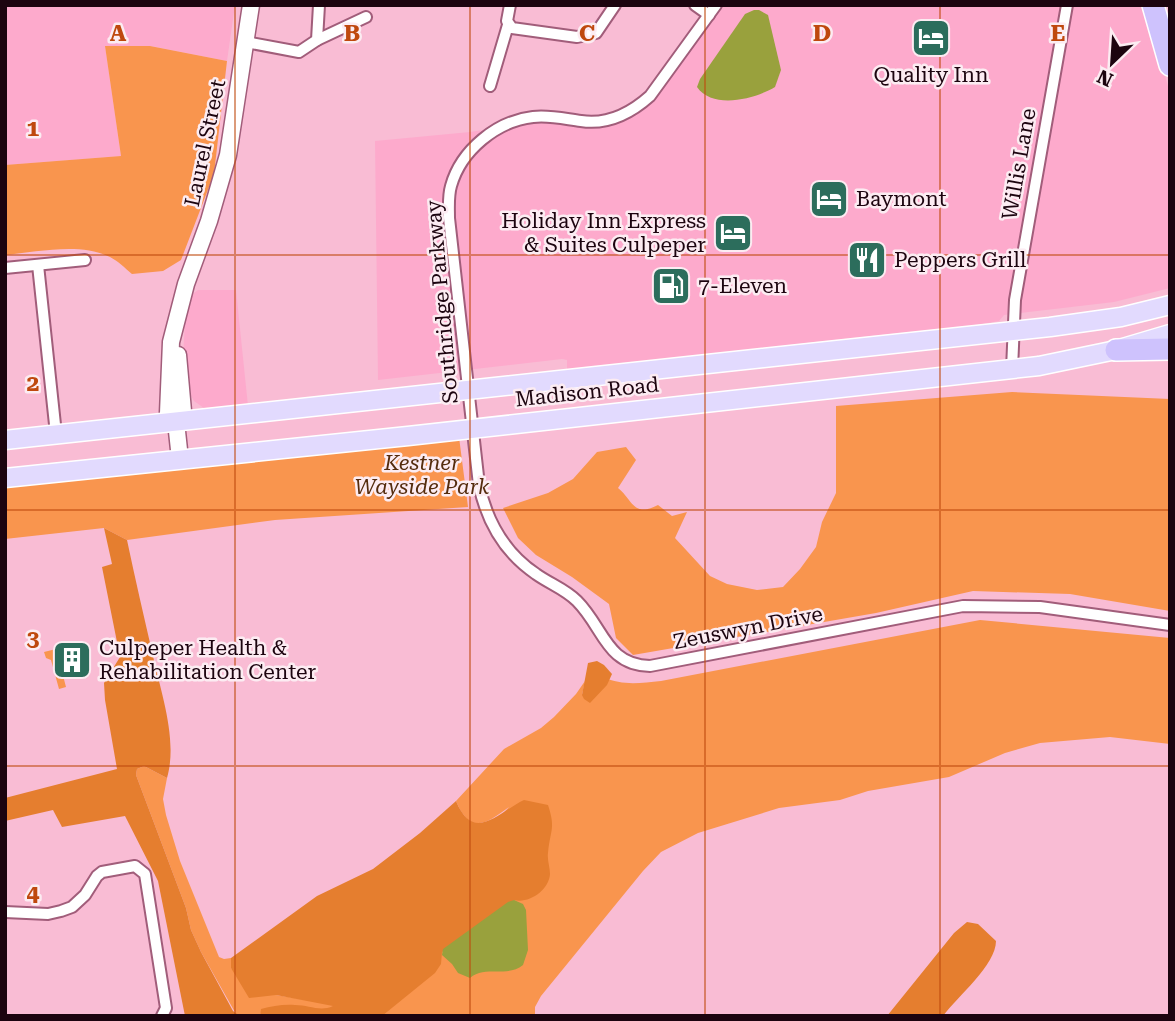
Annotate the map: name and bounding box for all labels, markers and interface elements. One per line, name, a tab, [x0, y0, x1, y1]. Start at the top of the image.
hotel icon: Quality Inn	[910, 17, 952, 59]
text: A	[110, 20, 127, 47]
text: B	[344, 20, 360, 47]
text: C	[579, 20, 595, 47]
text: D	[813, 20, 831, 47]
text: E	[1051, 20, 1065, 47]
north arrow	[1077, 28, 1147, 98]
place label: Quality Inn	[873, 63, 989, 87]
text: N	[1093, 64, 1117, 91]
street label: Laurel Street	[180, 77, 230, 209]
street label: Willis Lane	[997, 106, 1041, 222]
text: 1	[27, 115, 40, 142]
hotel icon: Baymont	[808, 178, 850, 220]
place label: Baymont	[856, 187, 947, 211]
street label: Southridge Parkway	[421, 199, 463, 405]
place label: Holiday Inn Express & Suites Culpeper	[501, 209, 706, 257]
hotel icon: Holiday Inn Express & Suites Culpeper	[712, 212, 754, 254]
restaurant icon: Peppers Grill	[846, 239, 888, 281]
place label: Peppers Grill	[894, 248, 1027, 272]
fuel station icon: 7-Eleven	[650, 265, 692, 307]
place label: 7-Eleven	[698, 274, 788, 298]
text: 2	[27, 370, 39, 397]
street label: Madison Road	[514, 372, 661, 411]
park label: Kestner Wayside Park	[355, 451, 490, 499]
street label: Zeuswyn Drive	[671, 602, 825, 654]
text: 3	[27, 625, 40, 652]
place label: Culpeper Health & Rehabilitation Center	[99, 636, 317, 684]
building icon: Culpeper Health & Rehabilitation Center	[51, 639, 93, 681]
text: 4	[27, 880, 40, 907]

